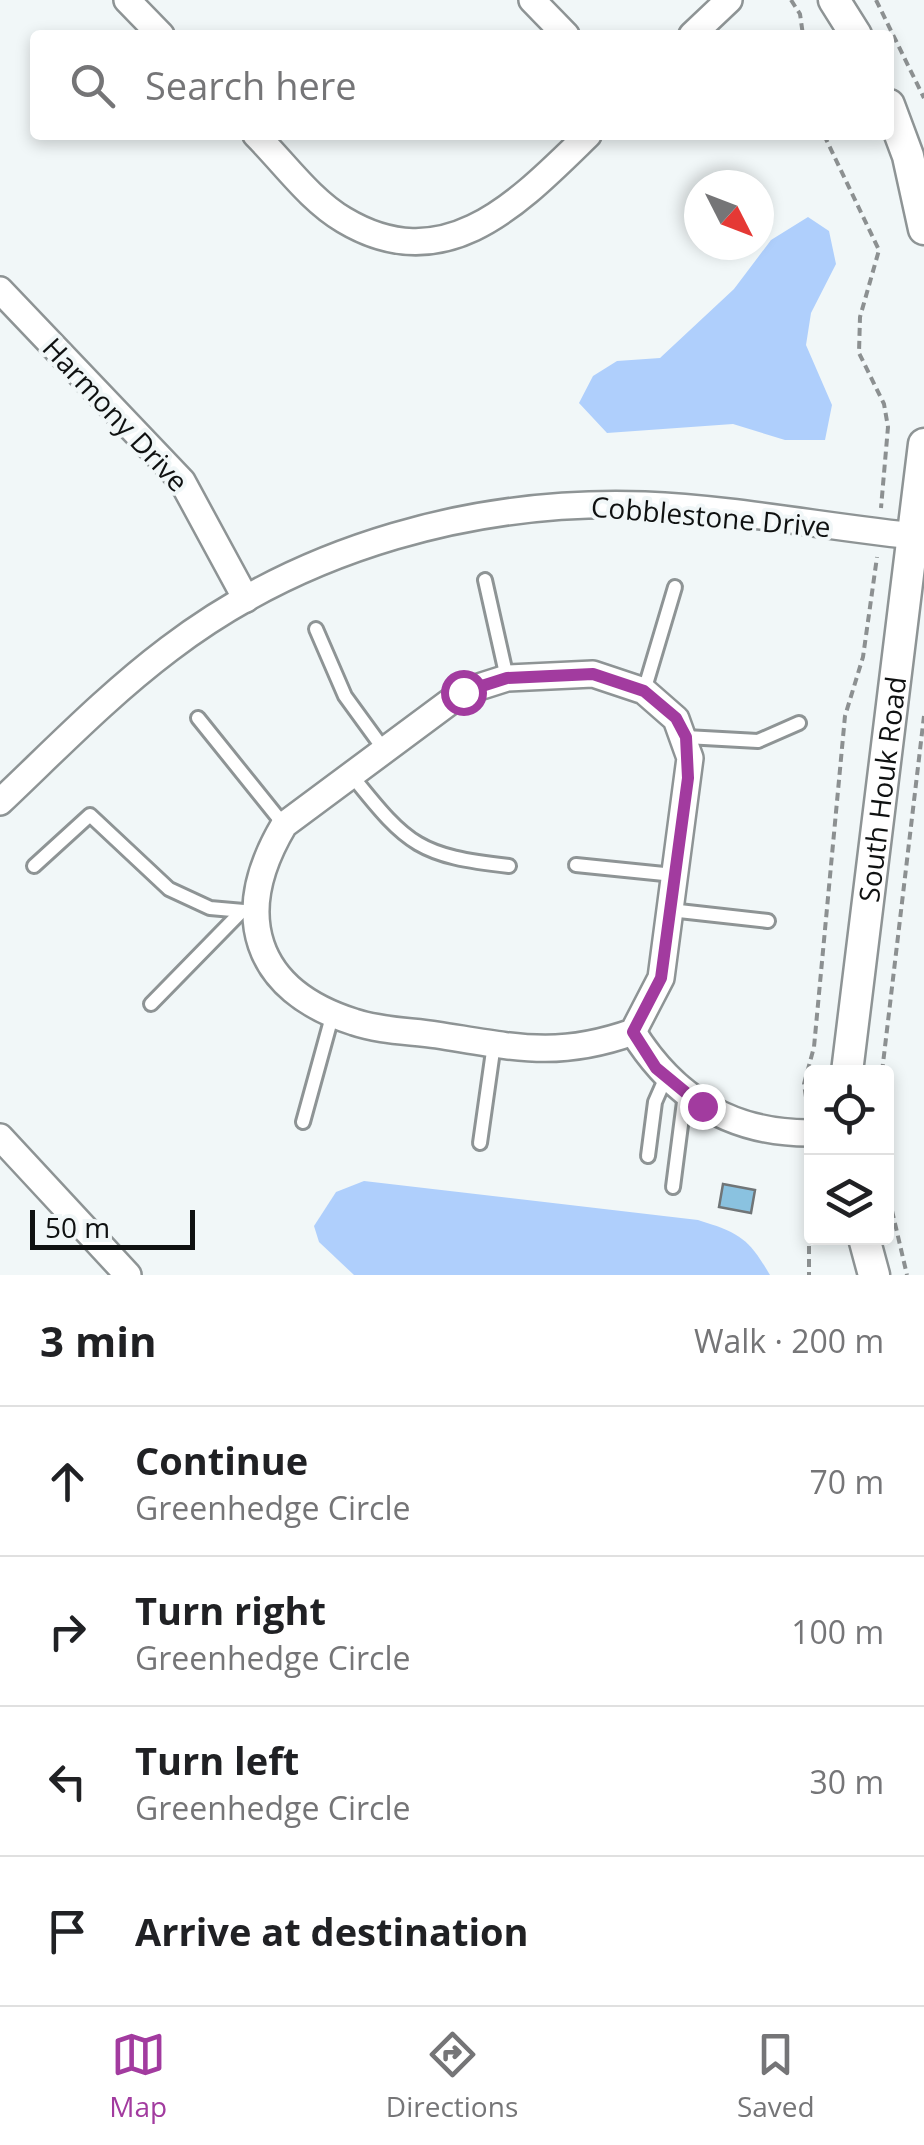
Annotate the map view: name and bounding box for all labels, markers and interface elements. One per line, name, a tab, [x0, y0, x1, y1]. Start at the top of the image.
search box	[30, 30, 894, 140]
icon: search	[65, 58, 120, 113]
text: Search here	[145, 59, 357, 111]
north arrow	[684, 170, 774, 260]
street label: Harmony Drive	[35, 329, 197, 499]
street label: Cobblestone Drive	[590, 487, 832, 545]
route start	[441, 670, 487, 716]
street label: South Houk Road	[849, 674, 914, 904]
map controls	[804, 1065, 894, 1245]
button: locate	[804, 1065, 894, 1155]
route end	[680, 1084, 726, 1130]
button: layers	[804, 1155, 894, 1245]
scale bar	[30, 1205, 195, 1250]
text: 50 m	[45, 1208, 110, 1246]
text: 3 min	[40, 1312, 157, 1369]
text: Walk · 200 m	[694, 1319, 884, 1362]
text: Continue	[135, 1434, 308, 1486]
icon: ahead	[40, 1454, 95, 1509]
text: 70 m	[809, 1460, 884, 1503]
text: Greenhedge Circle	[135, 1486, 410, 1529]
text: Turn right	[135, 1584, 326, 1636]
icon: right	[40, 1604, 95, 1659]
text: 100 m	[791, 1610, 884, 1653]
text: Greenhedge Circle	[135, 1636, 410, 1679]
text: Turn left	[135, 1734, 299, 1786]
icon: left	[40, 1754, 95, 1809]
text: 30 m	[809, 1760, 884, 1803]
text: Greenhedge Circle	[135, 1786, 410, 1829]
icon: arrive	[40, 1904, 95, 1959]
text: Arrive at destination	[135, 1905, 529, 1957]
tab: Map	[109, 2027, 167, 2125]
tab: Directions	[386, 2027, 518, 2125]
tab: Saved	[737, 2027, 815, 2125]

